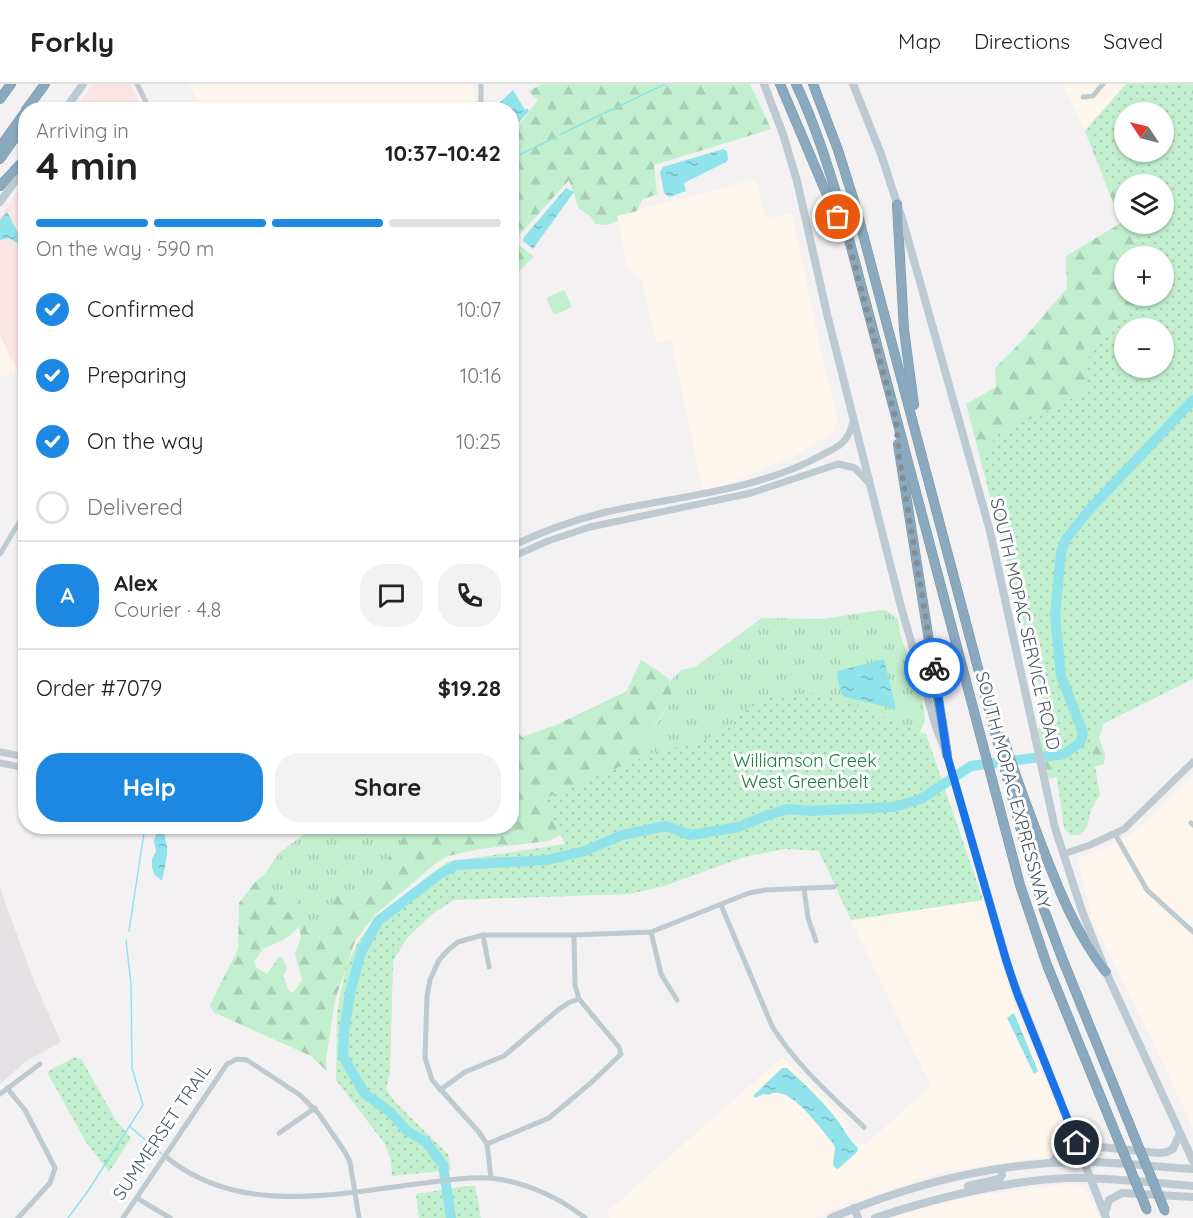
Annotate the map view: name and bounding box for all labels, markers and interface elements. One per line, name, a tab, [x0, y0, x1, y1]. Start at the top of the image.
text: Forkly	[30, 24, 114, 59]
text: Map	[898, 28, 941, 54]
text: Directions	[974, 28, 1070, 54]
text: Saved	[1103, 28, 1163, 54]
north arrow	[1114, 102, 1174, 162]
map controls	[1114, 102, 1174, 378]
text: Arriving in	[36, 118, 129, 143]
text: 10:37–10:42	[385, 139, 501, 167]
text: 4 min	[36, 141, 138, 190]
button: layers	[1114, 174, 1174, 234]
pin	[812, 191, 863, 242]
icon: bag	[821, 200, 854, 233]
text: On the way · 590 m	[36, 236, 214, 261]
button: +	[1114, 246, 1174, 306]
icon: check	[36, 293, 69, 326]
text: Confirmed	[87, 295, 194, 323]
text: 10:07	[457, 297, 501, 322]
button: −	[1114, 318, 1174, 378]
icon: check	[36, 359, 69, 392]
text: Preparing	[87, 361, 187, 389]
text: 10:16	[460, 363, 501, 388]
icon: check	[36, 425, 69, 458]
text: On the way	[87, 427, 203, 455]
text: 10:25	[456, 429, 501, 454]
text: Delivered	[87, 493, 183, 521]
street label: SOUTH MOPAC SERVICE ROAD	[985, 496, 1066, 752]
button: chat	[360, 564, 423, 627]
button: phone	[438, 564, 501, 627]
text: Alex	[114, 569, 157, 597]
text: A	[60, 581, 75, 609]
text: Courier · 4.8	[114, 597, 221, 622]
courier	[904, 638, 964, 698]
icon: bike	[918, 652, 951, 685]
street label: SOUTH MOPAC EXPRESSWAY	[971, 669, 1056, 911]
text: Order #7079	[36, 674, 162, 702]
text: $19.28	[438, 674, 501, 702]
park label: Williamson Creek West Greenbelt	[733, 749, 877, 793]
button: Help	[36, 753, 263, 822]
button: Share	[275, 753, 501, 822]
street label: SUMMERSET TRAIL	[107, 1059, 216, 1204]
pin	[1051, 1117, 1102, 1168]
icon: home	[1060, 1126, 1093, 1159]

